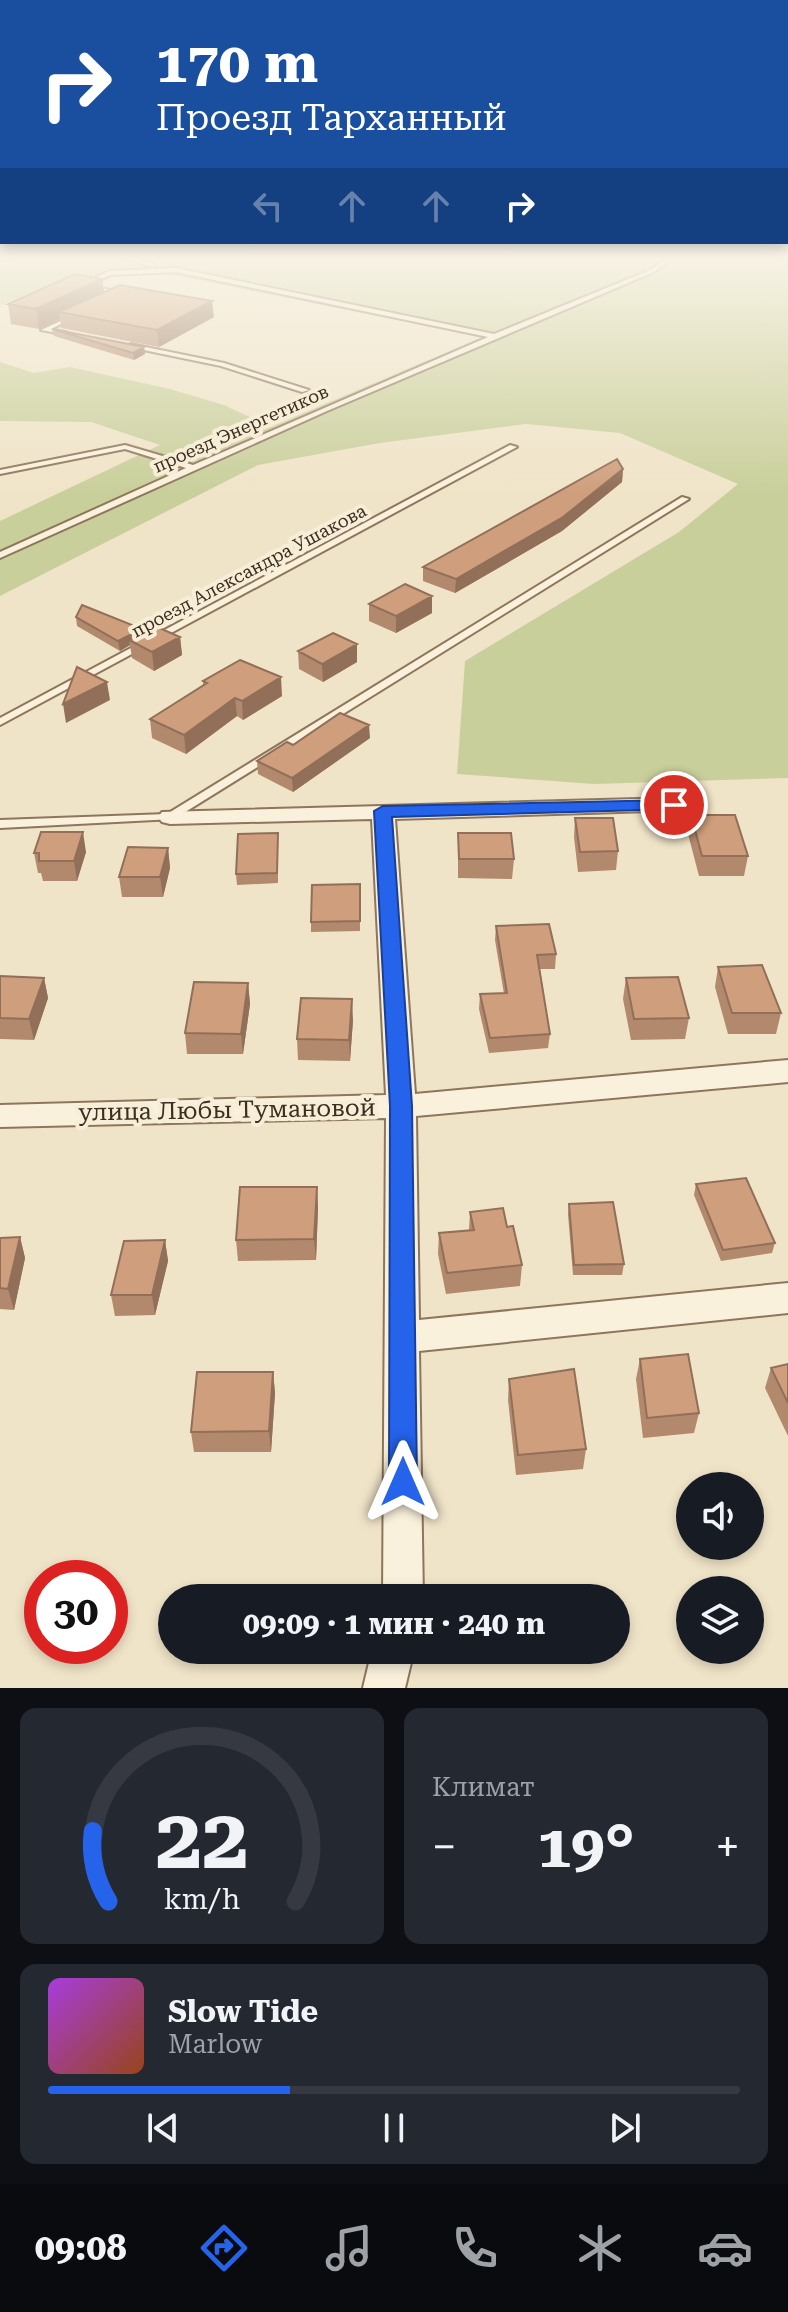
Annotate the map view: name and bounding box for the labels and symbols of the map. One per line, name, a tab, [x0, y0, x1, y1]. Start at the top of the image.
street label: проезд Энергетиков	[150, 380, 332, 477]
street label: проезд Александра Ушакова	[128, 499, 370, 642]
pin	[640, 771, 708, 839]
street label: улица Любы Тумановой	[78, 1093, 376, 1127]
position arrow	[361, 1440, 445, 1524]
speed limit sign: 30	[24, 1560, 128, 1664]

